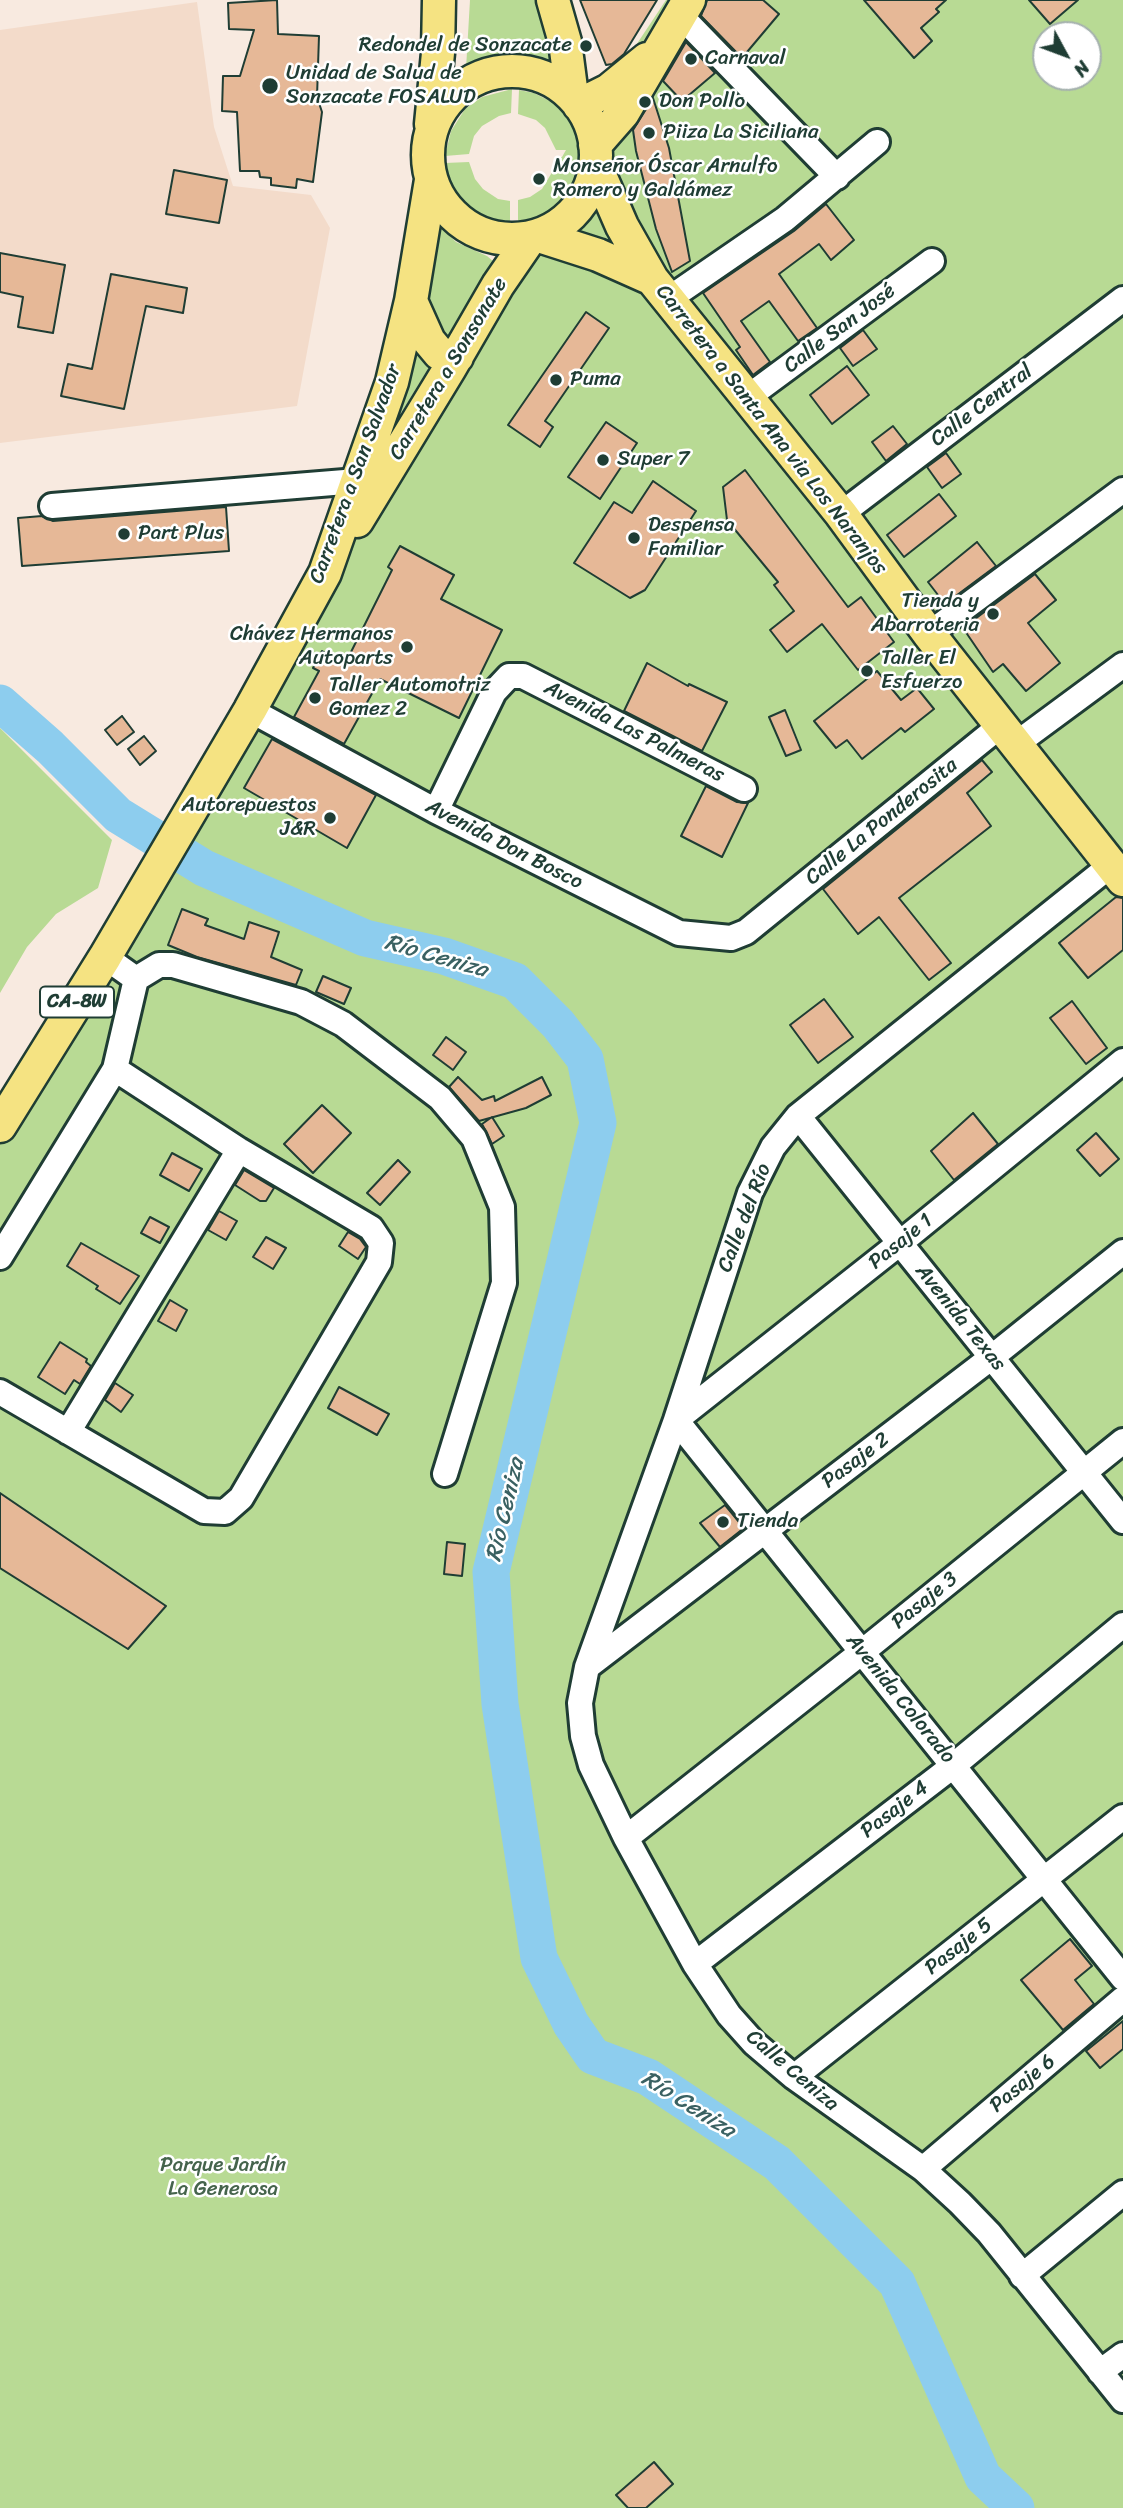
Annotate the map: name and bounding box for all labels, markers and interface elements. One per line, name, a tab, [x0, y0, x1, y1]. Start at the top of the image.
north arrow	[1032, 21, 1102, 91]
place label: Redondel de Sonzacate	[359, 33, 572, 59]
marker: Redondel de Sonzacate	[578, 38, 594, 54]
place label: Carnaval	[705, 46, 785, 72]
marker: Carnaval	[683, 51, 699, 67]
text: N	[1065, 53, 1098, 85]
place label: Unidad de Salud de Sonzacate FOSALUD	[286, 61, 476, 111]
marker: Unidad de Salud de Sonzacate FOSALUD	[260, 76, 280, 96]
place label: Don Pollo	[659, 89, 745, 115]
marker: Don Pollo	[637, 94, 653, 110]
place label: Piiza La Siciliana	[663, 120, 819, 146]
marker: Piiza La Siciliana	[641, 125, 657, 141]
place label: Monseñor Óscar Arnulfo Romero y Galdámez	[553, 154, 778, 204]
marker: Monseñor Óscar Arnulfo Romero y Galdámez	[531, 171, 547, 187]
street label: Carretera a Sonsonate	[385, 273, 513, 465]
street label: Calle San José	[779, 279, 901, 379]
street label: Carretera a Santa Ana via Los Naranjos	[650, 280, 892, 580]
street label: Calle Central	[926, 359, 1038, 453]
street label: Carretera a San Salvador	[305, 361, 407, 587]
place label: Puma	[570, 367, 621, 393]
marker: Puma	[548, 372, 564, 388]
place label: Super 7	[617, 447, 689, 473]
marker: Super 7	[595, 452, 611, 468]
place label: Despensa Familiar	[648, 513, 734, 563]
place label: Part Plus	[138, 521, 224, 547]
marker: Part Plus	[116, 526, 132, 542]
marker: Despensa Familiar	[626, 530, 642, 546]
place label: Tienda y Abarroteria	[871, 589, 979, 639]
marker: Tienda y Abarroteria	[985, 606, 1001, 622]
place label: Chávez Hermanos Autoparts	[230, 622, 393, 672]
marker: Chávez Hermanos Autoparts	[399, 639, 415, 655]
place label: Taller El Esfuerzo	[881, 646, 962, 696]
marker: Taller El Esfuerzo	[859, 663, 875, 679]
place label: Taller Automotriz Gomez 2	[329, 673, 490, 723]
street label: Avenida Las Palmeras	[540, 676, 728, 788]
marker: Taller Automotriz Gomez 2	[307, 690, 323, 706]
street label: Calle La Ponderosita	[801, 753, 963, 891]
place label: Autorepuestos J&R	[181, 793, 316, 843]
street label: Avenida Don Bosco	[421, 794, 587, 896]
marker: Autorepuestos J&R	[322, 810, 338, 826]
water label: Río Ceniza	[382, 929, 490, 985]
road number: CA-8W	[40, 986, 114, 1018]
street label: Calle del Río	[713, 1160, 777, 1276]
street label: Pasaje 1	[864, 1209, 938, 1275]
street label: Avenida Texas	[909, 1260, 1011, 1376]
street label: Pasaje 2	[817, 1427, 895, 1495]
water label: Río Ceniza	[481, 1456, 531, 1564]
place label: Tienda	[737, 1509, 798, 1535]
marker: Tienda	[715, 1514, 731, 1530]
street label: Pasaje 3	[887, 1567, 963, 1635]
street label: Avenida Colorado	[840, 1629, 960, 1769]
street label: Pasaje 4	[856, 1776, 934, 1844]
street label: Pasaje 5	[920, 1913, 998, 1981]
street label: Calle Ceniza	[740, 2025, 844, 2117]
street label: Pasaje 6	[985, 2049, 1061, 2119]
water label: Río Ceniza	[636, 2065, 740, 2145]
park label: Parque Jardín La Generosa	[160, 2153, 286, 2203]

